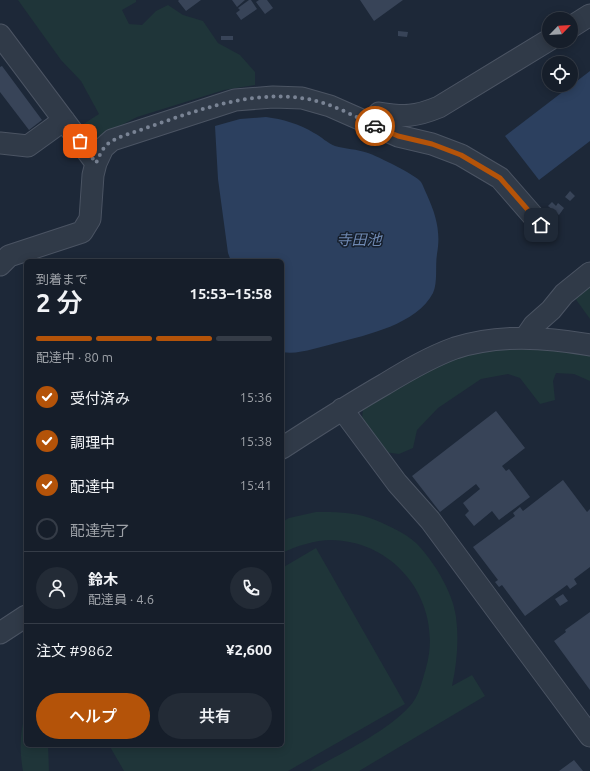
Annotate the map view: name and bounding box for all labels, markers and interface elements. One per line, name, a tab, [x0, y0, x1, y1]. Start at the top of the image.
north arrow	[542, 12, 578, 48]
map controls	[542, 12, 578, 92]
button: locate	[542, 56, 578, 92]
courier	[355, 106, 395, 146]
icon: car	[364, 115, 386, 137]
pin	[63, 124, 97, 158]
icon: bag	[69, 130, 91, 152]
pin	[524, 208, 558, 242]
icon: home	[530, 214, 552, 236]
water label: 寺田池	[336, 231, 383, 248]
text: 到着まで	[36, 272, 88, 286]
text: 15:53–15:58	[189, 285, 272, 302]
text: 2 分	[36, 288, 83, 317]
text: 配達中 · 80 m	[36, 350, 113, 364]
icon: check	[36, 386, 58, 408]
text: 受付済み	[70, 390, 130, 407]
text: 15:36	[239, 390, 272, 404]
icon: check	[36, 430, 58, 452]
text: 調理中	[70, 434, 115, 451]
text: 15:38	[239, 434, 272, 448]
icon: check	[36, 474, 58, 496]
text: 配達中	[70, 478, 115, 495]
text: 15:41	[239, 478, 272, 492]
text: 配達完了	[70, 522, 130, 539]
button: person	[36, 567, 78, 609]
button: phone	[230, 567, 272, 609]
text: 鈴木	[88, 571, 118, 588]
text: 配達員 · 4.6	[88, 592, 154, 606]
text: ¥2,600	[226, 641, 272, 658]
text: 注文 #9862	[36, 642, 113, 659]
button: ヘルプ	[36, 693, 150, 739]
button: 共有	[158, 693, 272, 739]

